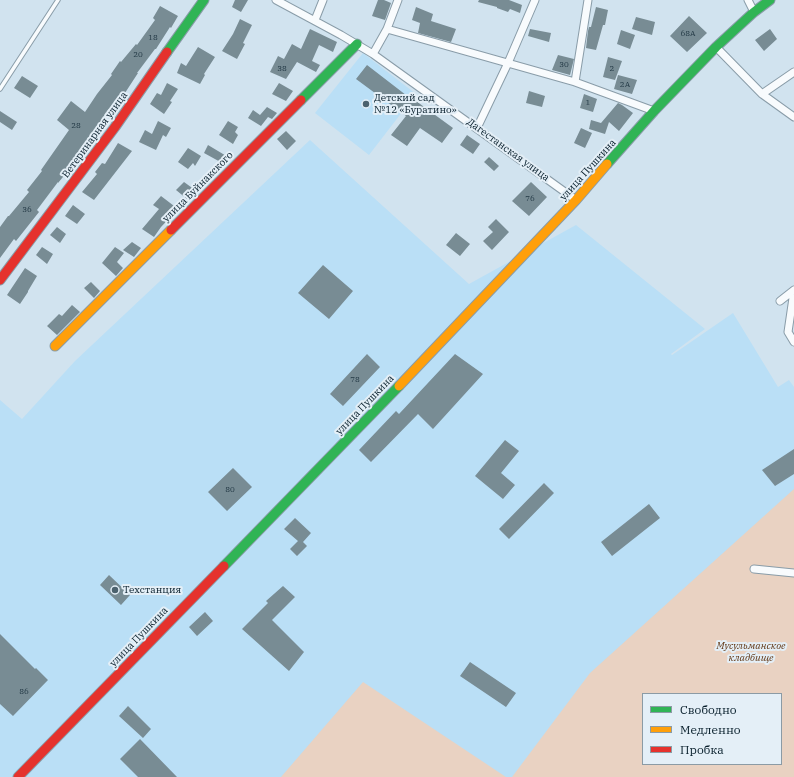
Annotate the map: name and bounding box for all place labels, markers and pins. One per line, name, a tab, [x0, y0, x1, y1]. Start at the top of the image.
place label: Детский сад №12 «Буратино»	[374, 92, 457, 116]
marker: Детский сад №12 «Буратино»	[361, 99, 371, 109]
place label: Техстанция	[123, 584, 181, 596]
marker: Техстанция	[110, 585, 120, 595]

